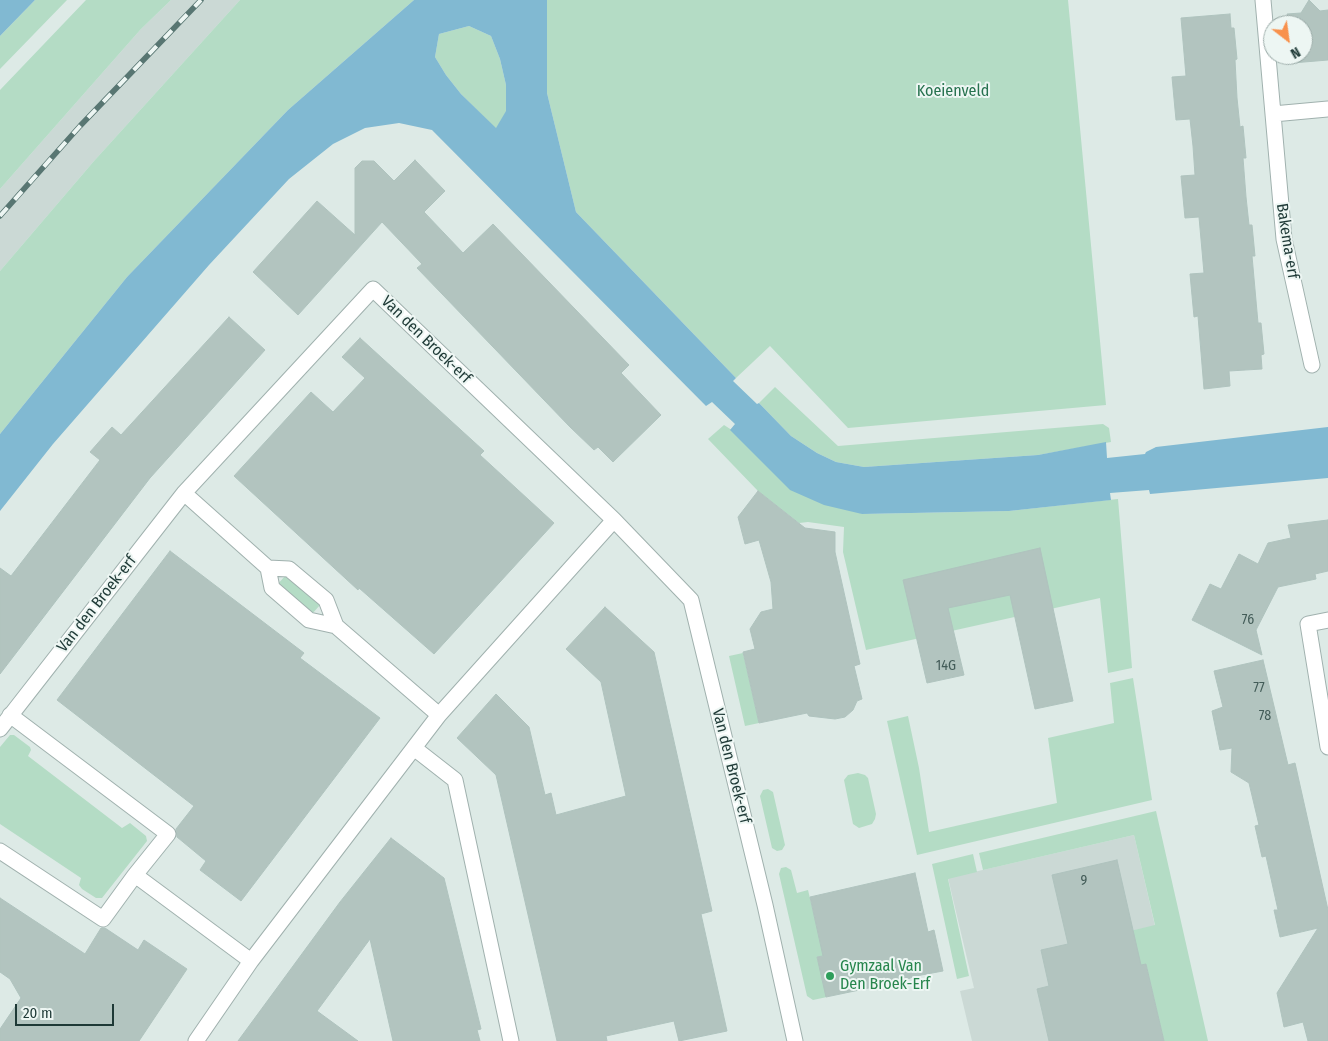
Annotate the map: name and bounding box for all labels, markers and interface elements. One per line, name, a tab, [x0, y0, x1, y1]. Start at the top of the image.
north arrow	[1263, 15, 1313, 65]
text: N	[1287, 43, 1303, 62]
park label: Koeienveld	[917, 82, 989, 102]
street label: Bakema-erf	[1272, 202, 1302, 280]
street label: Van den Broek-erf	[377, 292, 475, 388]
street label: Van den Broek-erf	[53, 552, 141, 656]
house number: 76	[1242, 612, 1254, 628]
house number: 14G	[936, 658, 956, 674]
house number: 77	[1253, 680, 1265, 696]
street label: Van den Broek-erf	[707, 707, 755, 825]
house number: 78	[1259, 708, 1271, 724]
house number: 9	[1081, 873, 1087, 889]
place label: Gymzaal Van Den Broek-Erf	[840, 957, 930, 995]
marker: Gymzaal Van Den Broek-Erf	[824, 970, 836, 982]
scale bar	[18, 994, 116, 1026]
text: 20 m	[23, 1004, 53, 1022]

